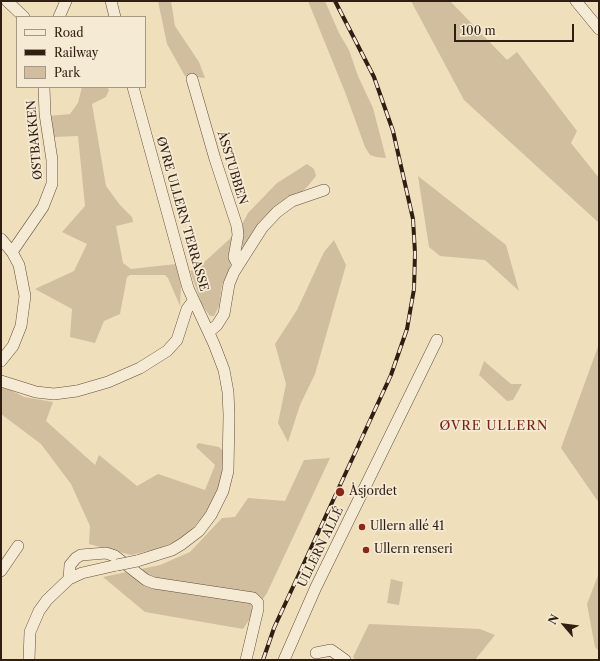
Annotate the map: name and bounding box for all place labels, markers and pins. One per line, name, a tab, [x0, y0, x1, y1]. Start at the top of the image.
place label: Åsjordet	[349, 485, 397, 499]
marker: Åsjordet	[334, 486, 346, 498]
place label: Ullern allé 41	[370, 520, 444, 534]
marker: Ullern allé 41	[357, 522, 367, 532]
place label: Ullern renseri	[374, 543, 453, 557]
marker: Ullern renseri	[361, 545, 371, 555]

